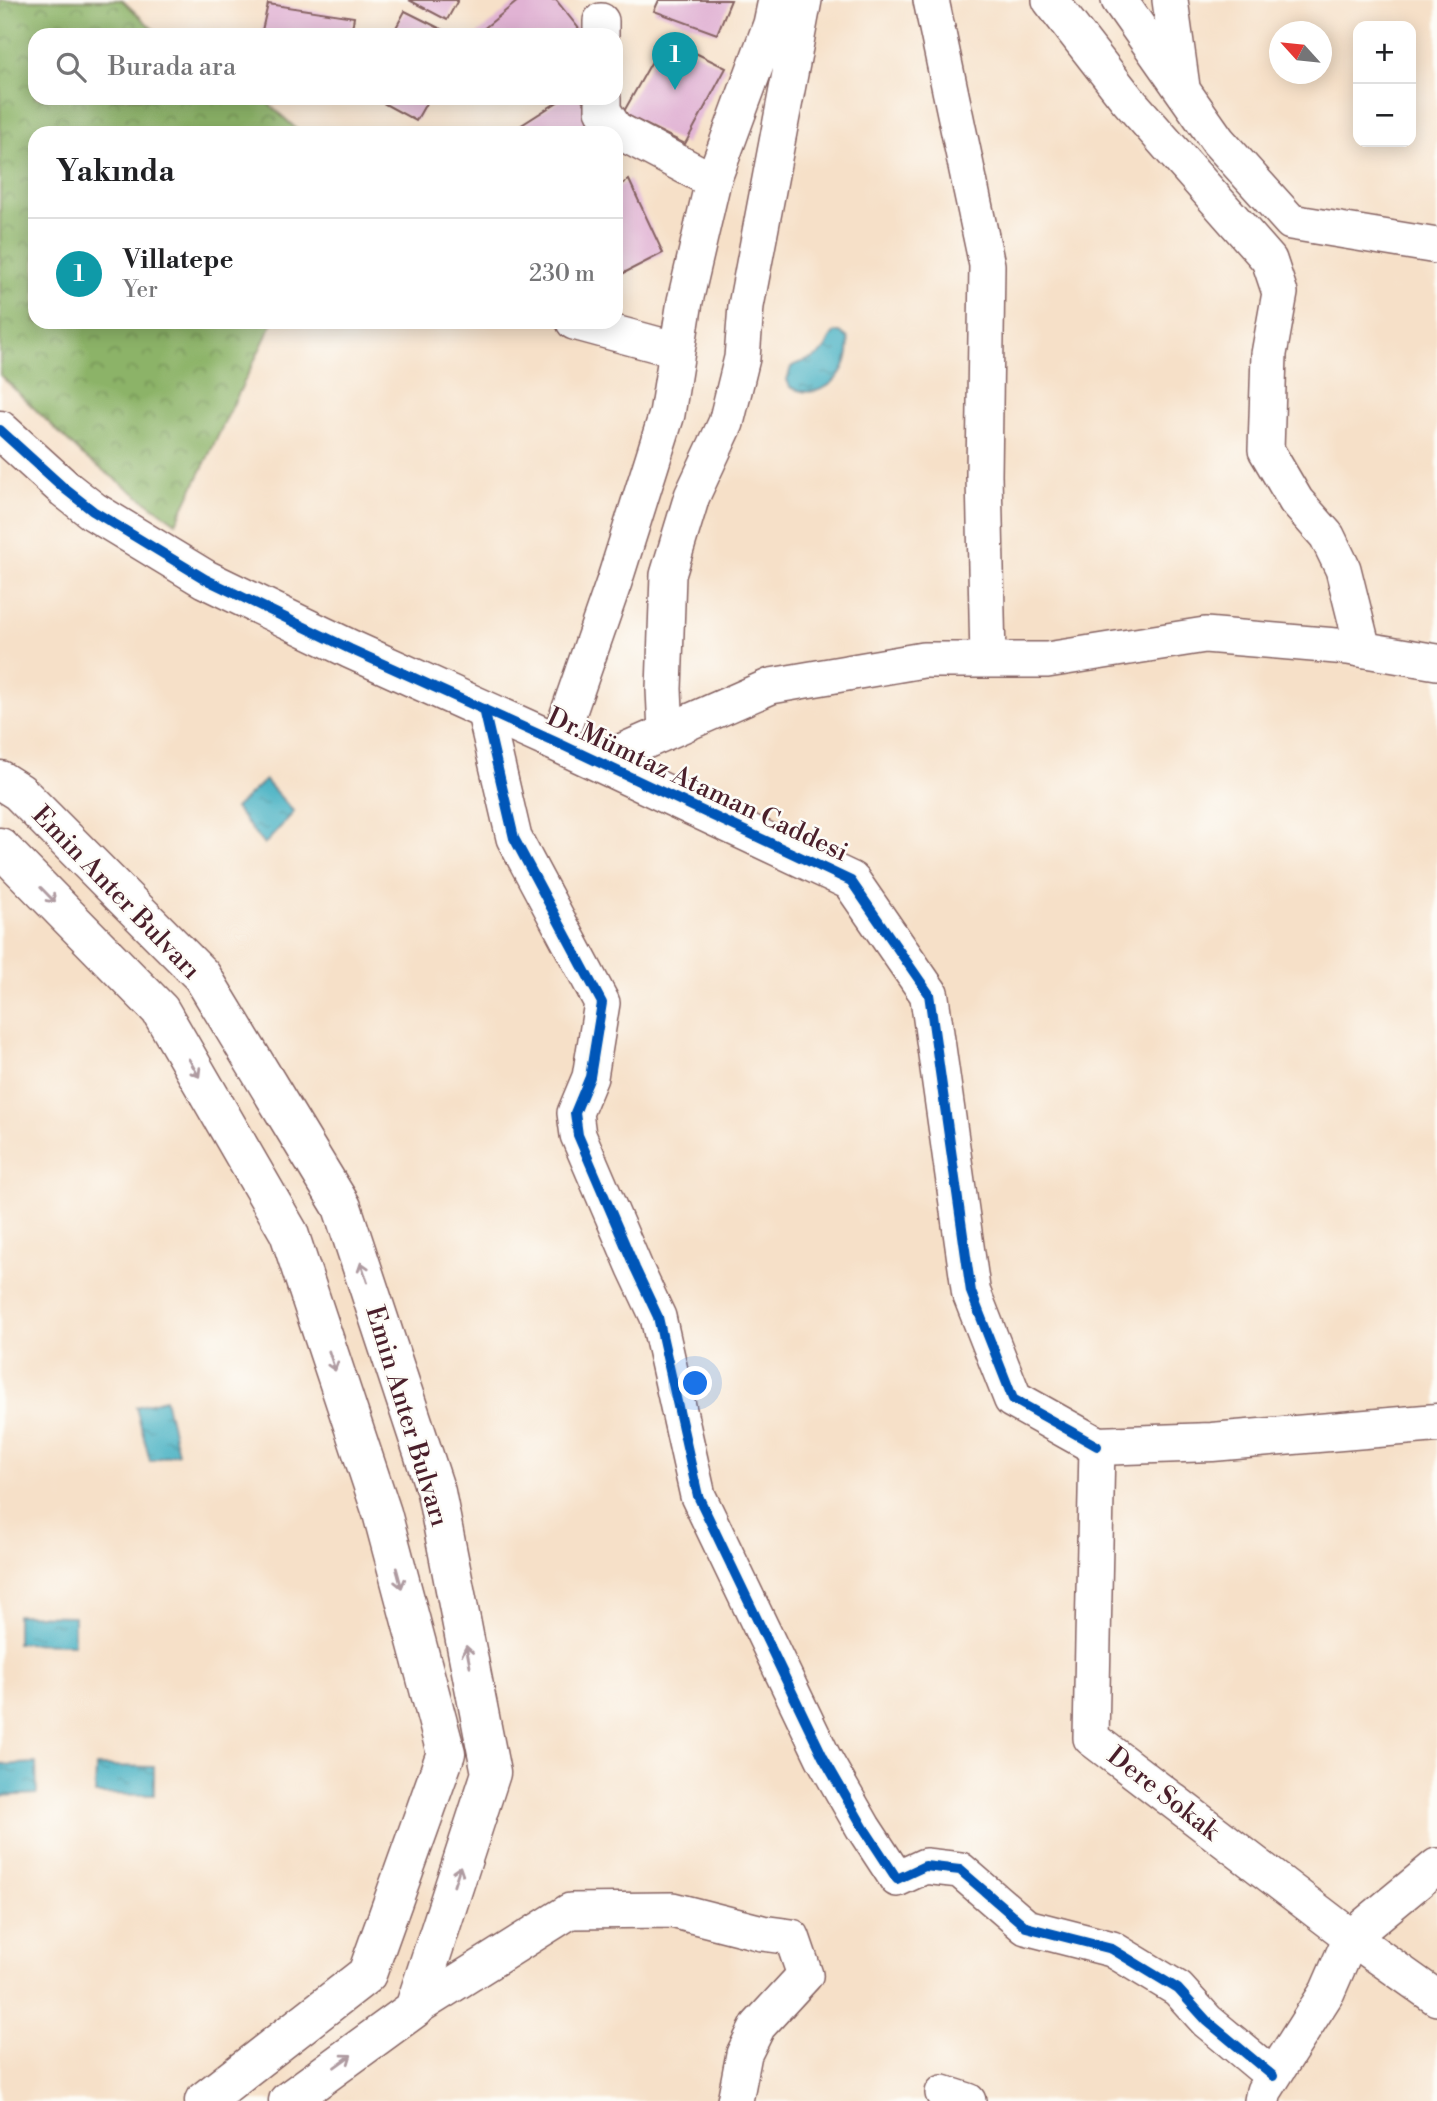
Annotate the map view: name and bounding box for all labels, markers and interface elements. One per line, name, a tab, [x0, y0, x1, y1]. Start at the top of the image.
north arrow	[1269, 21, 1332, 84]
map controls	[1353, 21, 1416, 147]
button: +	[1353, 21, 1416, 84]
search box	[28, 28, 623, 105]
pin: 1	[652, 32, 698, 90]
icon: search	[52, 48, 90, 86]
text: Burada ara	[108, 51, 236, 83]
button: −	[1353, 84, 1416, 147]
text: Yakında	[56, 153, 175, 191]
text: Villatepe	[123, 244, 233, 276]
text: 1	[73, 260, 85, 288]
text: 230 m	[529, 260, 595, 288]
text: Yer	[123, 276, 158, 304]
street label: Dr.Mümtaz Ataman Caddesi	[542, 701, 853, 869]
street label: Emin Anter Bulvarı	[25, 799, 207, 986]
one-way arrow	[39, 887, 56, 904]
one-way arrow	[187, 1058, 201, 1078]
one-way arrow	[356, 1262, 369, 1284]
street label: Emin Anter Bulvarı	[358, 1302, 456, 1530]
one-way arrow	[326, 1350, 339, 1372]
your location	[678, 1366, 712, 1400]
one-way arrow	[393, 1566, 406, 1589]
one-way arrow	[461, 1645, 475, 1668]
street label: Dere Sokak	[1101, 1740, 1227, 1848]
one-way arrow	[452, 1866, 465, 1888]
one-way arrow	[333, 2053, 352, 2068]

